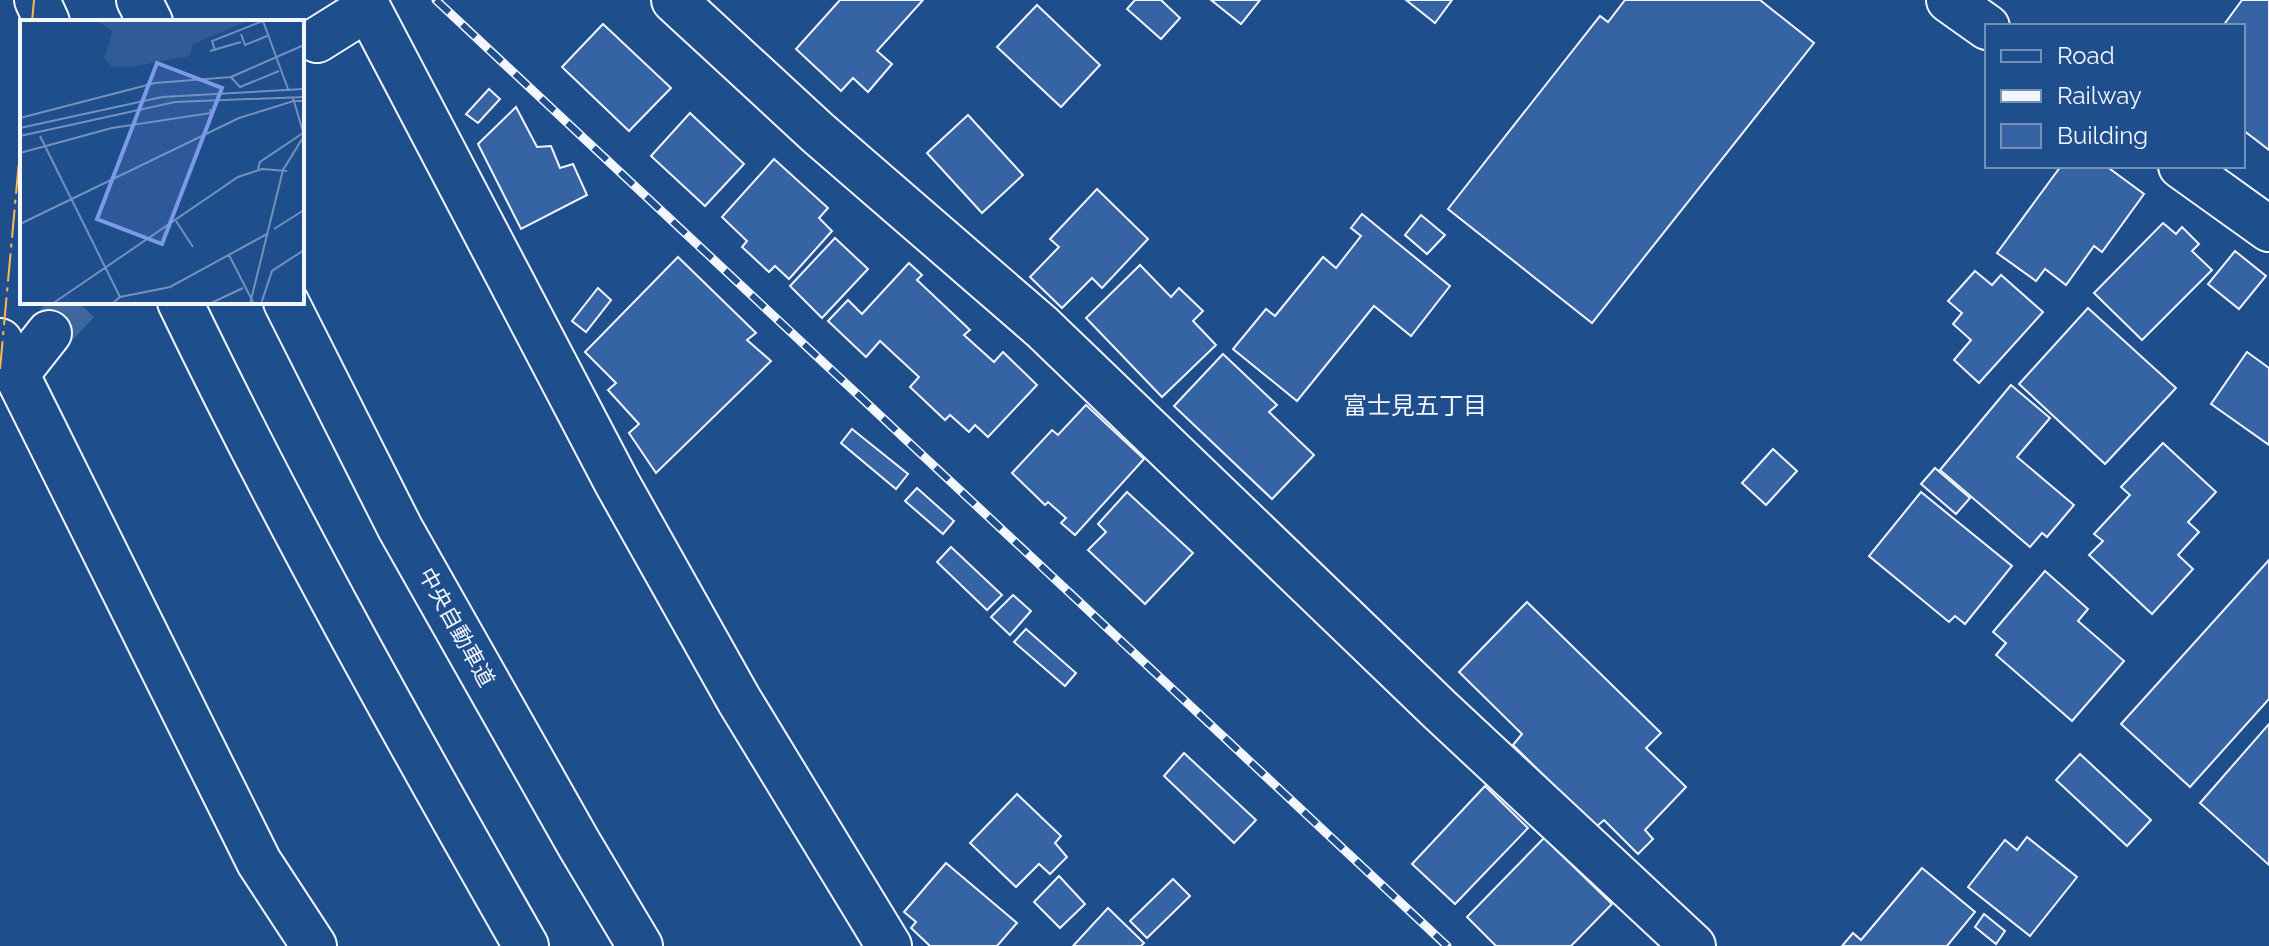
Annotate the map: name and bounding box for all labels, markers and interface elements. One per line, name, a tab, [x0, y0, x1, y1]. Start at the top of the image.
inset map	[20, 20, 304, 304]
legend	[1985, 24, 2245, 168]
text: Road	[2057, 41, 2115, 70]
text: Railway	[2057, 81, 2142, 110]
text: Building	[2057, 121, 2148, 150]
district label: 富士見五丁目	[1343, 391, 1487, 420]
street label: 中央自動車道	[414, 563, 500, 691]

